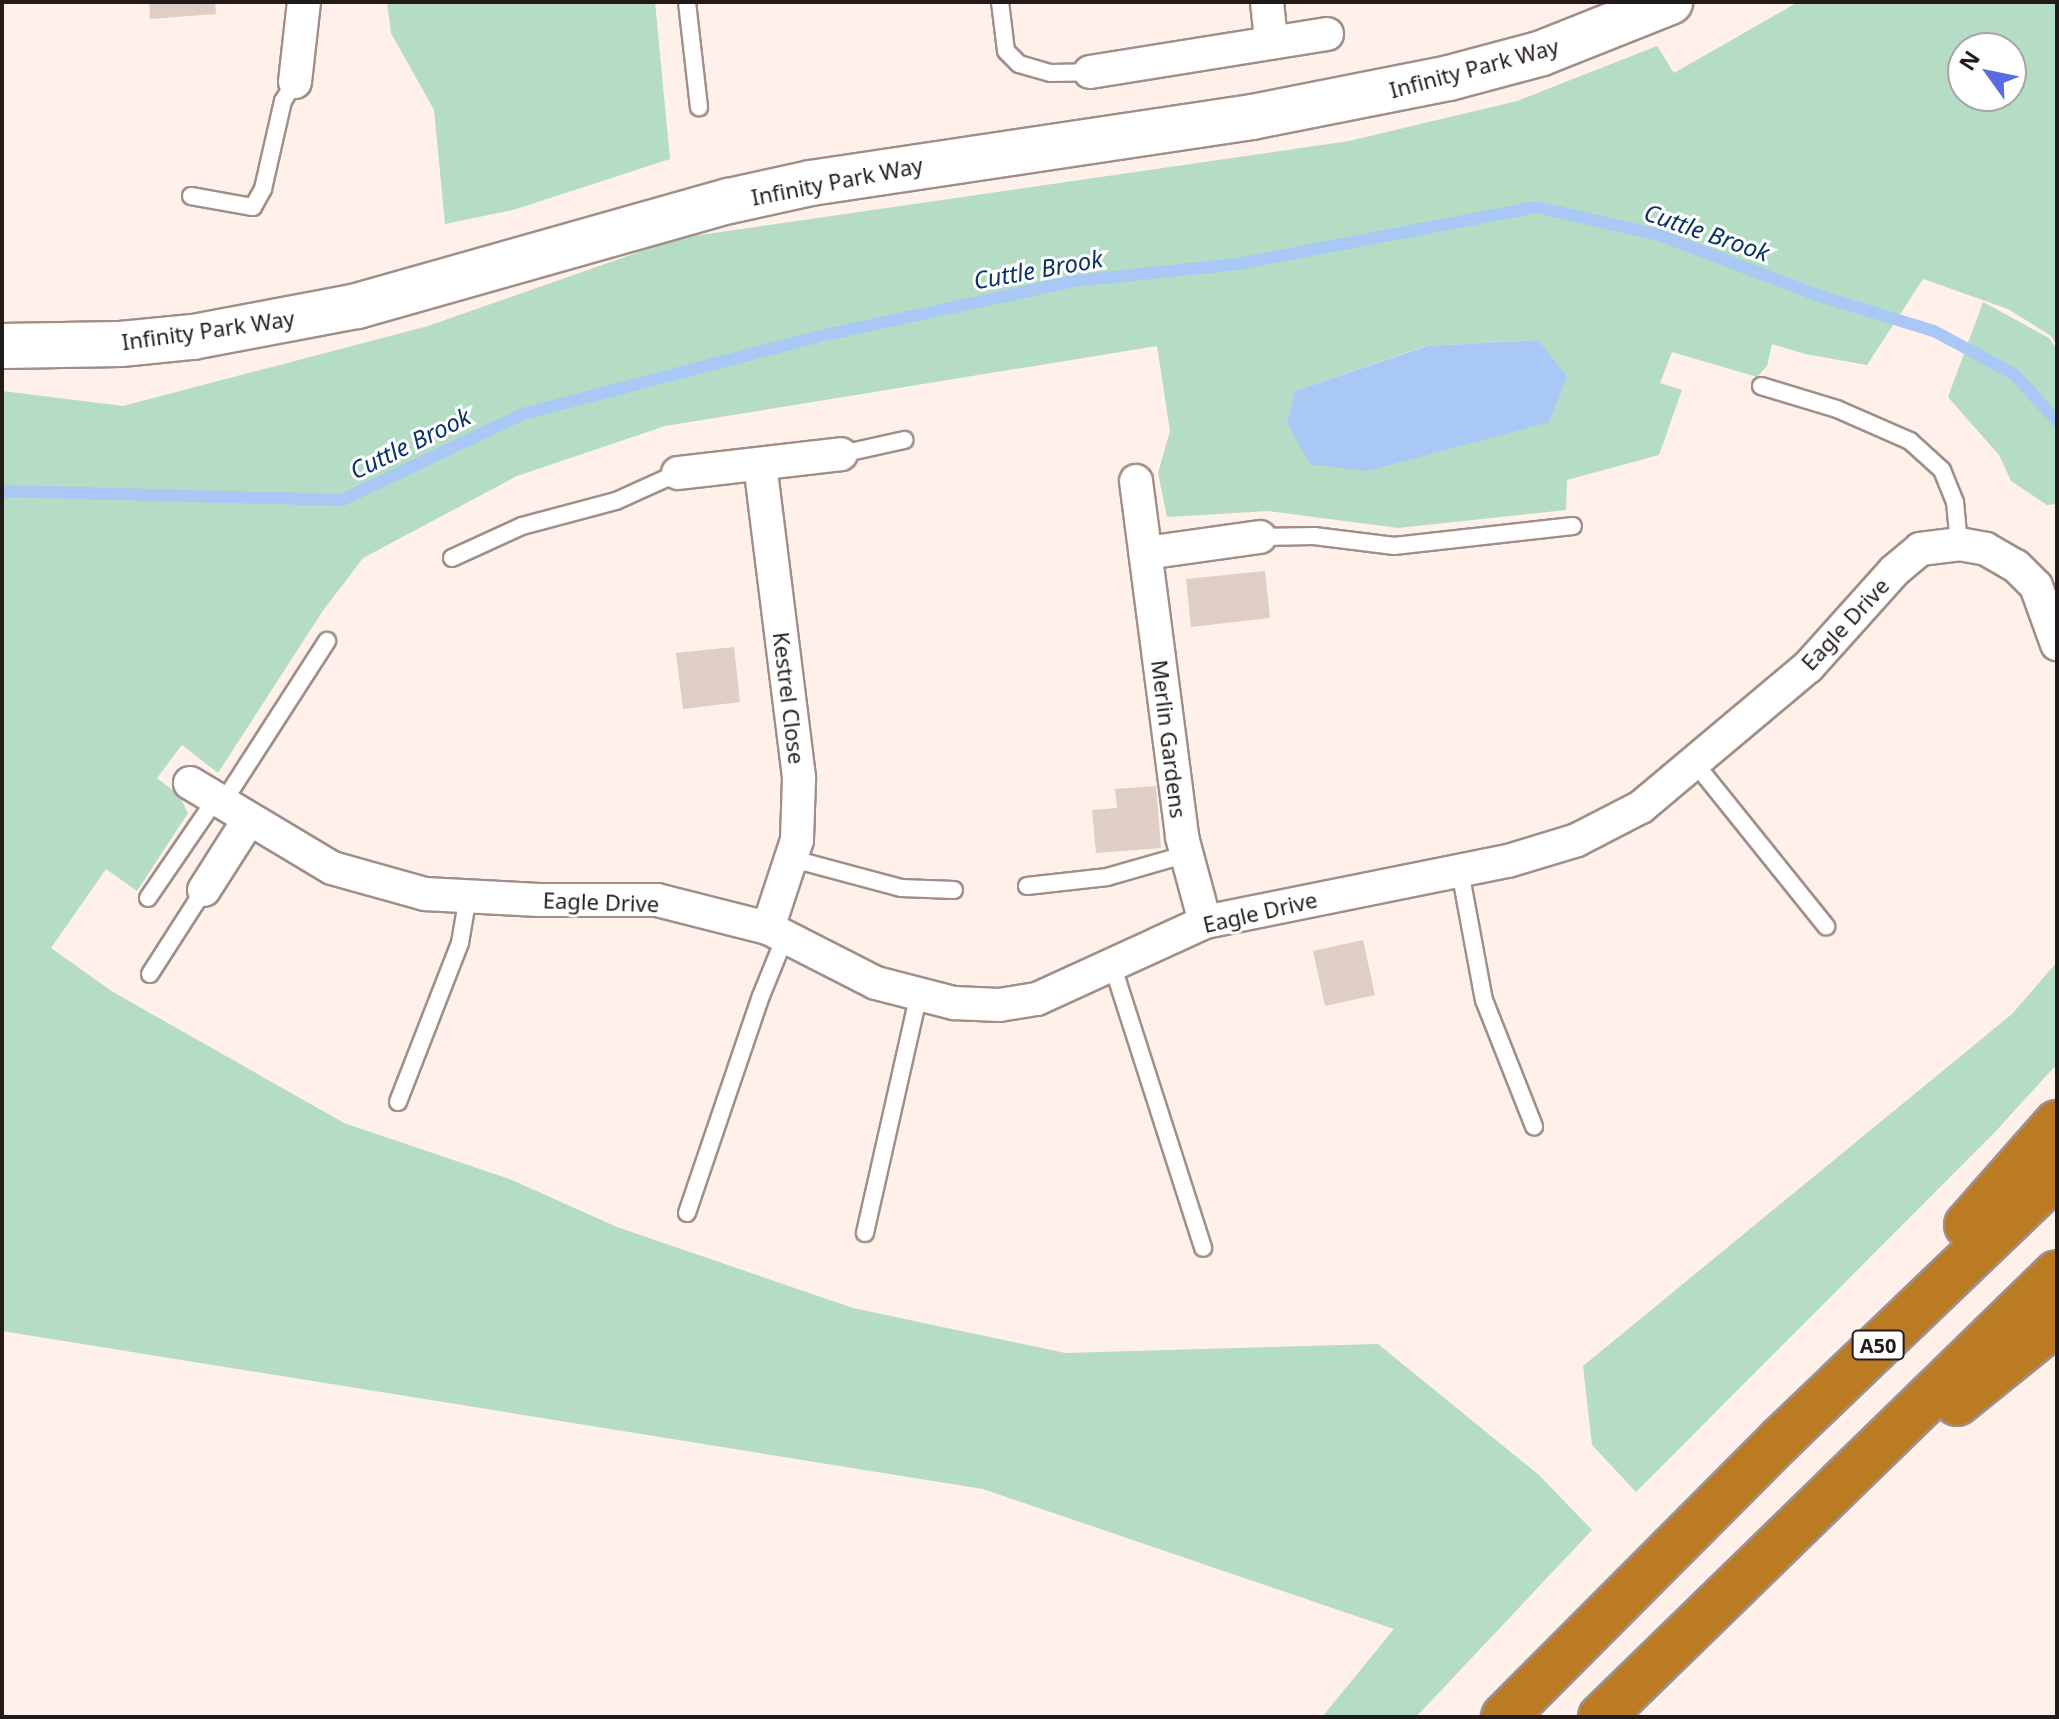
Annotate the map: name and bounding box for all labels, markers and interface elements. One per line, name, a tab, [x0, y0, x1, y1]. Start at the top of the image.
north arrow	[1947, 32, 2027, 112]
street label: Infinity Park Way	[1386, 33, 1562, 103]
text: N	[1951, 44, 1986, 76]
street label: Infinity Park Way	[749, 151, 925, 211]
water label: Cuttle Brook	[1641, 197, 1773, 267]
water label: Cuttle Brook	[971, 243, 1105, 295]
street label: Infinity Park Way	[120, 305, 296, 355]
water label: Cuttle Brook	[345, 401, 475, 485]
street label: Eagle Drive	[1796, 572, 1894, 676]
street label: Kestrel Close	[768, 630, 810, 766]
street label: Merlin Gardens	[1146, 658, 1192, 820]
street label: Eagle Drive	[1200, 886, 1320, 938]
street label: Eagle Drive	[542, 887, 660, 917]
road number: A50	[1850, 1329, 1906, 1361]

